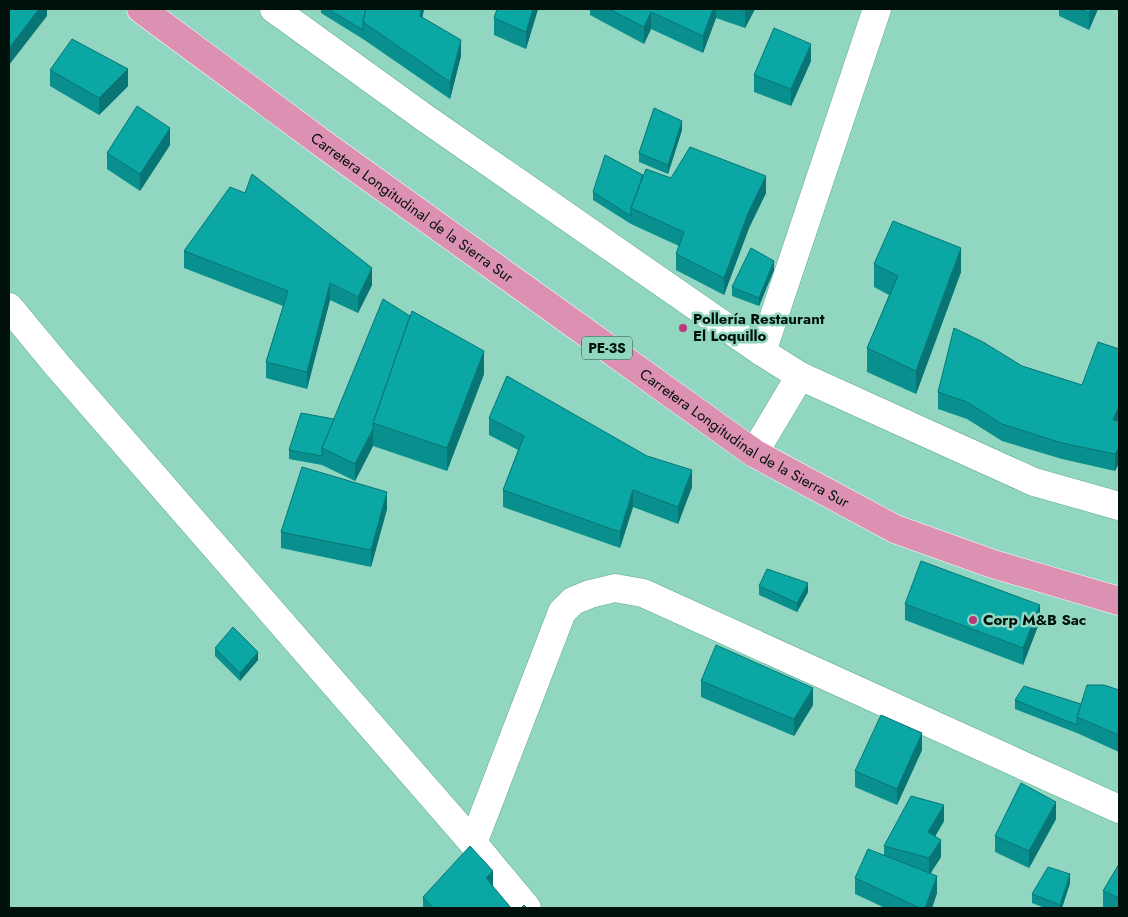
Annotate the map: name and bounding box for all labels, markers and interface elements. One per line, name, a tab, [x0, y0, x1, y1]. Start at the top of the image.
street label: Carretera Longitudinal de la Sierra Sur	[306, 127, 519, 289]
place label: Pollería Restaurant El Loquillo	[693, 308, 825, 347]
marker: Pollería Restaurant El Loquillo	[677, 322, 689, 334]
road number: PE-3S	[582, 336, 632, 359]
street label: Carretera Longitudinal de la Sierra Sur	[635, 363, 854, 514]
place label: Corp M&B Sac	[983, 609, 1086, 631]
marker: Corp M&B Sac	[967, 614, 979, 626]

